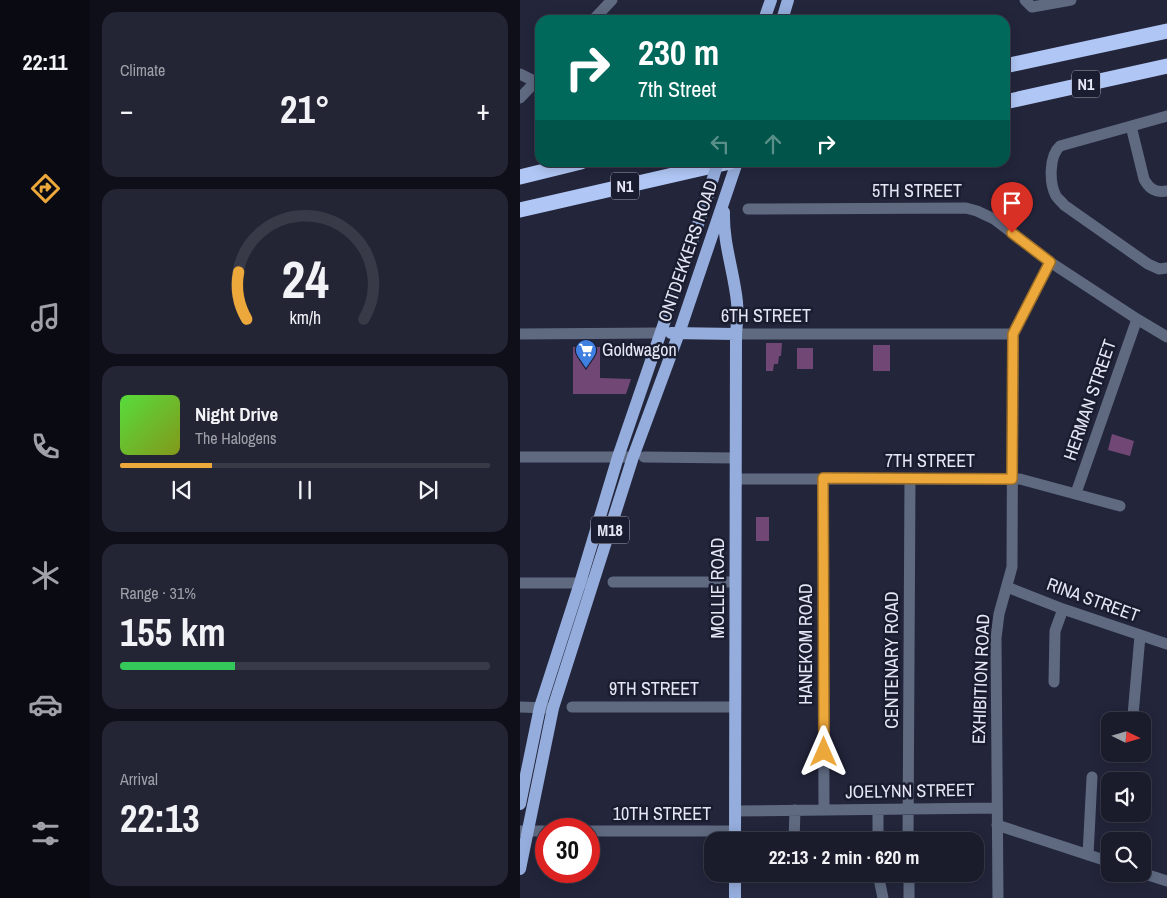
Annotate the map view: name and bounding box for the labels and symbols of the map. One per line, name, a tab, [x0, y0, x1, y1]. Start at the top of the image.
road number: N1	[1072, 70, 1100, 98]
road number: N1	[611, 172, 639, 200]
street label: ONTDEKKERS ROAD	[652, 177, 724, 325]
street label: 5TH STREET	[872, 178, 962, 203]
pin	[991, 182, 1033, 233]
street label: 6TH STREET	[721, 303, 811, 328]
street label: HERMAN STREET	[1057, 336, 1122, 464]
place label: Goldwagon	[602, 337, 677, 362]
supermarket icon: Goldwagon	[574, 338, 598, 369]
street label: 7TH STREET	[885, 448, 975, 473]
road number: M18	[591, 516, 629, 544]
street label: MOLLIE ROAD	[705, 538, 730, 638]
street label: RINA STREET	[1043, 571, 1143, 628]
street label: HANEKOM ROAD	[793, 583, 818, 705]
street label: CENTENARY ROAD	[879, 591, 904, 729]
street label: EXHIBITION ROAD	[966, 613, 995, 745]
street label: 9TH STREET	[609, 676, 699, 701]
north arrow	[1101, 712, 1151, 762]
position arrow	[797, 725, 849, 777]
street label: JOELYNN STREET	[845, 777, 975, 804]
street label: 10TH STREET	[613, 801, 711, 826]
speed limit sign: 30	[535, 818, 600, 883]

